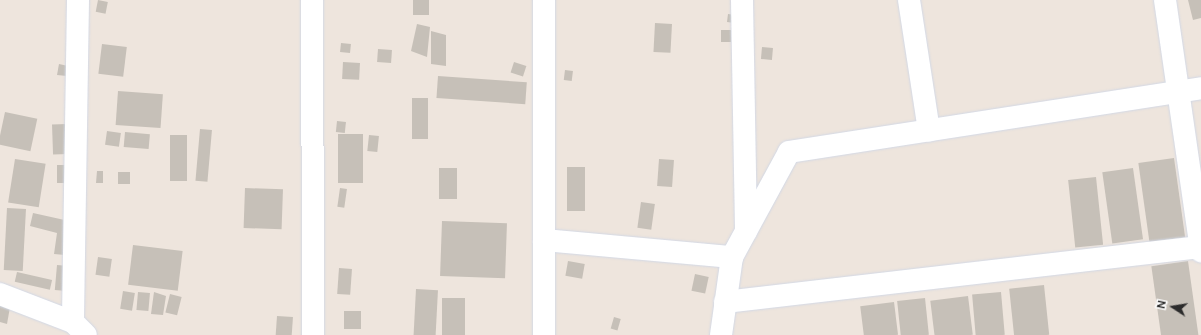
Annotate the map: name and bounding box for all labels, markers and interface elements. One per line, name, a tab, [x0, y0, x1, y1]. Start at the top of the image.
north arrow	[1153, 287, 1193, 327]
text: N	[1154, 299, 1169, 310]

